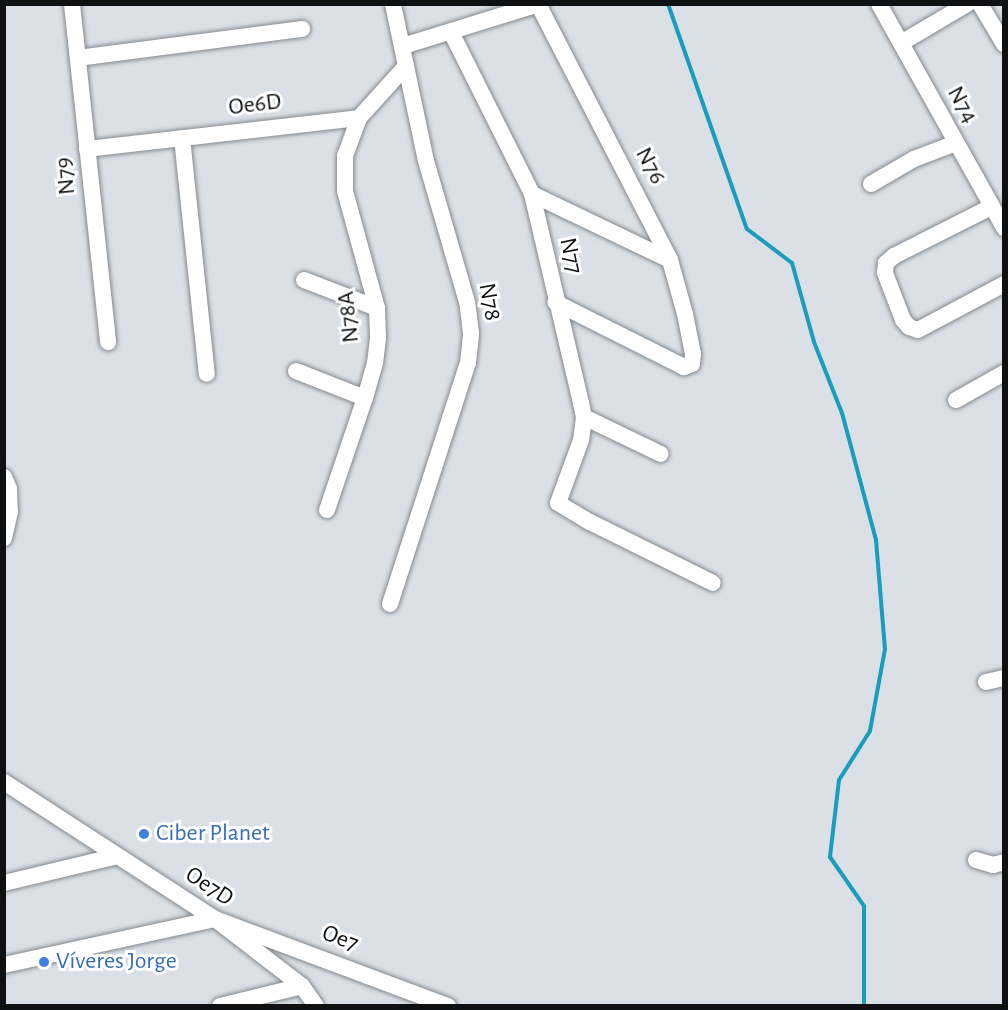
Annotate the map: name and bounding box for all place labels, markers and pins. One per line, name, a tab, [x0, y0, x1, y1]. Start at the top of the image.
place label: Ciber Planet	[156, 820, 270, 848]
marker: Ciber Planet	[137, 827, 151, 841]
place label: Víveres Jorge	[56, 948, 177, 976]
marker: Víveres Jorge	[37, 955, 51, 969]

